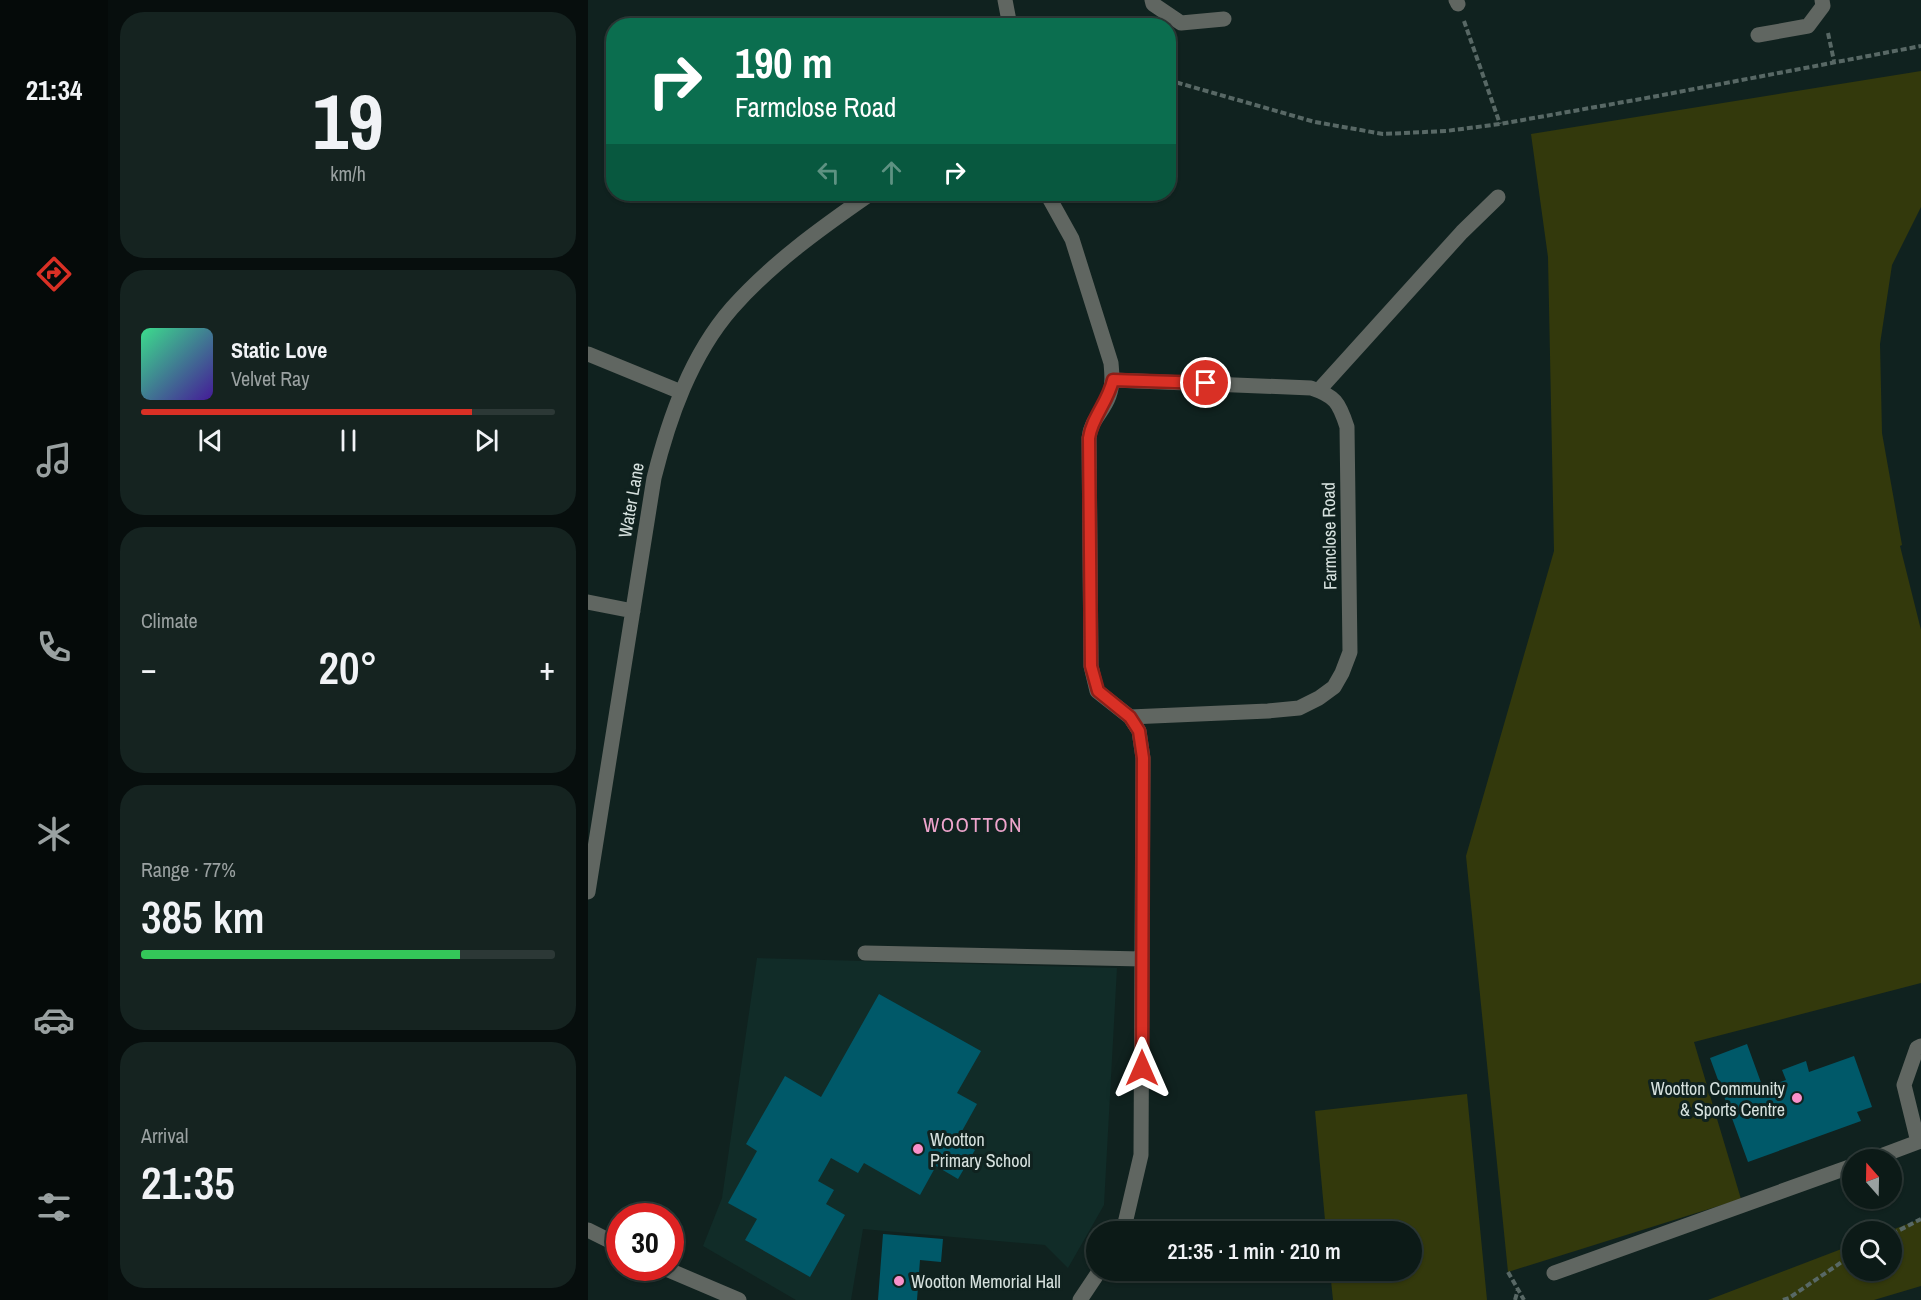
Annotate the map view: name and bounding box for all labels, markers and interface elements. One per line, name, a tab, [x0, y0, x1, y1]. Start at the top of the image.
text: 190 m	[735, 35, 833, 91]
icon: right	[636, 42, 714, 120]
text: 19	[312, 68, 384, 173]
text: 21:34	[26, 72, 82, 108]
text: Farmclose Road	[735, 89, 896, 125]
icon: left	[812, 156, 845, 189]
icon: ahead	[875, 156, 908, 189]
icon: right	[938, 156, 971, 189]
text: km/h	[330, 160, 366, 187]
icon: directions	[33, 253, 75, 295]
text: Static Love	[231, 335, 327, 365]
pin	[1180, 357, 1231, 408]
text: Velvet Ray	[231, 365, 309, 392]
icon: arrive	[1189, 366, 1222, 399]
icon: previous	[194, 424, 227, 457]
icon: pause	[332, 424, 365, 457]
icon: next	[470, 424, 503, 457]
icon: music	[33, 439, 75, 481]
street label: Water Lane	[612, 461, 650, 539]
street label: Farmclose Road	[1316, 482, 1342, 590]
text: Climate	[141, 607, 198, 634]
icon: phone	[33, 626, 75, 668]
text: 20°	[318, 637, 378, 698]
text: −	[141, 646, 157, 690]
text: +	[539, 646, 555, 690]
district label: WOOTTON	[923, 810, 1023, 839]
icon: climate	[33, 813, 75, 855]
text: Range · 77%	[141, 856, 236, 883]
text: 385 km	[141, 886, 265, 947]
icon: car	[33, 999, 75, 1041]
position arrow	[1110, 1036, 1174, 1100]
place label: Wootton Community & Sports Centre	[1651, 1076, 1786, 1122]
marker: Wootton Community & Sports Centre	[1790, 1091, 1804, 1105]
text: Arrival	[141, 1122, 188, 1149]
place label: Wootton Primary School	[930, 1127, 1031, 1173]
marker: Wootton Primary School	[911, 1142, 925, 1156]
north arrow	[1842, 1149, 1902, 1209]
map controls	[1842, 1149, 1902, 1281]
text: 21:35	[141, 1152, 235, 1213]
icon: filters	[33, 1186, 75, 1228]
speed limit sign: 30	[606, 1203, 684, 1281]
button: search	[1842, 1221, 1902, 1281]
text: 21:35 · 1 min · 210 m	[1167, 1236, 1341, 1266]
place label: Wootton Memorial Hall	[911, 1269, 1061, 1294]
marker: Wootton Memorial Hall	[892, 1274, 906, 1288]

